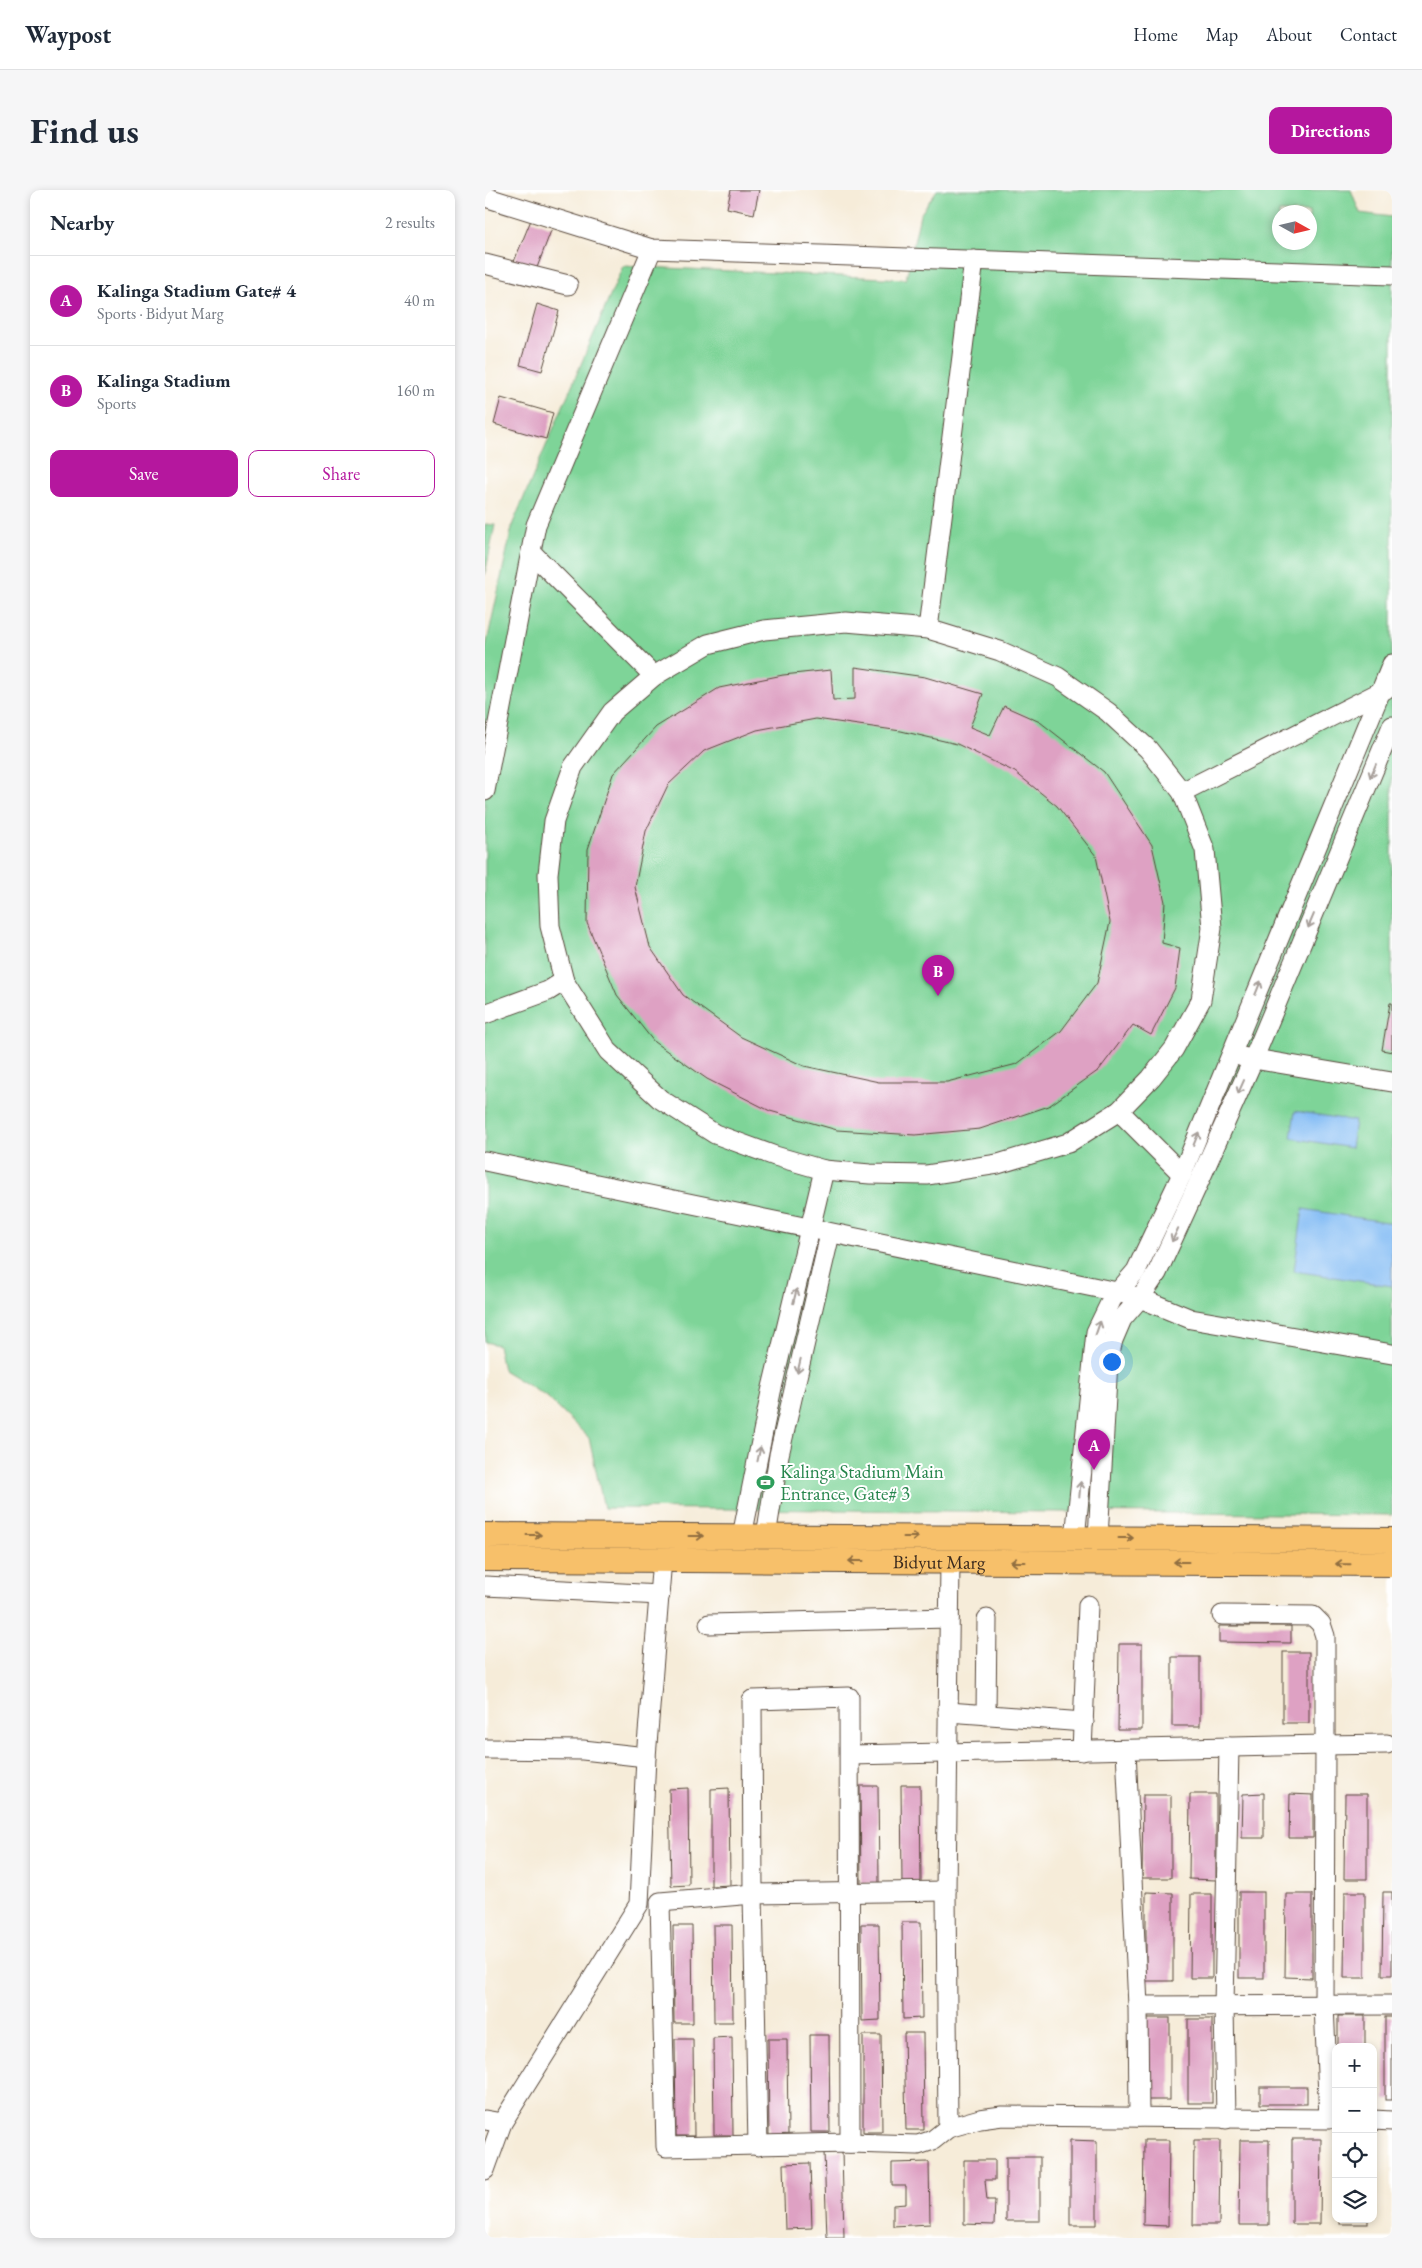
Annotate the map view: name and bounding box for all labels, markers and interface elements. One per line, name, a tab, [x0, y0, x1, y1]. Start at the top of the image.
text: Waypost	[25, 19, 111, 50]
text: Home	[1133, 23, 1178, 46]
text: Map	[1206, 23, 1238, 46]
text: About	[1266, 23, 1312, 46]
text: Contact	[1340, 23, 1397, 46]
button: Directions	[1269, 107, 1392, 154]
text: Find us	[30, 108, 139, 153]
north arrow	[1272, 205, 1317, 250]
text: Nearby	[50, 209, 114, 236]
text: 2 results	[385, 212, 435, 233]
text: Kalinga Stadium Gate# 4	[97, 278, 296, 303]
text: A	[60, 290, 72, 311]
text: 40 m	[404, 290, 435, 311]
text: Sports · Bidyut Marg	[97, 303, 224, 324]
text: Kalinga Stadium	[97, 368, 231, 393]
text: B	[61, 380, 71, 401]
text: 160 m	[396, 380, 435, 401]
text: Sports	[97, 393, 136, 414]
button: Save	[50, 450, 238, 497]
button: Share	[248, 450, 435, 497]
one-way arrow	[1368, 763, 1378, 778]
one-way arrow	[1306, 913, 1315, 928]
pin: B	[922, 955, 954, 996]
one-way arrow	[1254, 981, 1264, 996]
one-way arrow	[1236, 1079, 1246, 1094]
one-way arrow	[1193, 1131, 1202, 1146]
one-way arrow	[1169, 1227, 1179, 1242]
one-way arrow	[791, 1288, 800, 1304]
one-way arrow	[1094, 1321, 1103, 1336]
your location	[1099, 1349, 1125, 1375]
one-way arrow	[794, 1358, 803, 1374]
pin: A	[1078, 1429, 1110, 1470]
one-way arrow	[755, 1447, 764, 1463]
place label: Kalinga Stadium Main Entrance, Gate# 3	[780, 1459, 944, 1506]
sports icon: Kalinga Stadium Main Entrance, Gate# 3	[756, 1472, 776, 1492]
one-way arrow	[1075, 1482, 1085, 1498]
one-way arrow	[525, 1530, 541, 1540]
one-way arrow	[688, 1531, 704, 1541]
one-way arrow	[902, 1532, 919, 1542]
one-way arrow	[1118, 1533, 1134, 1543]
street label: Bidyut Marg	[893, 1549, 986, 1575]
one-way arrow	[848, 1556, 864, 1566]
one-way arrow	[1011, 1557, 1027, 1567]
one-way arrow	[1173, 1557, 1190, 1567]
one-way arrow	[1336, 1559, 1352, 1568]
map controls	[1332, 2043, 1377, 2223]
button: +	[1332, 2043, 1377, 2088]
button: −	[1332, 2088, 1377, 2133]
button: locate	[1332, 2133, 1377, 2178]
button: layers	[1332, 2178, 1377, 2223]

